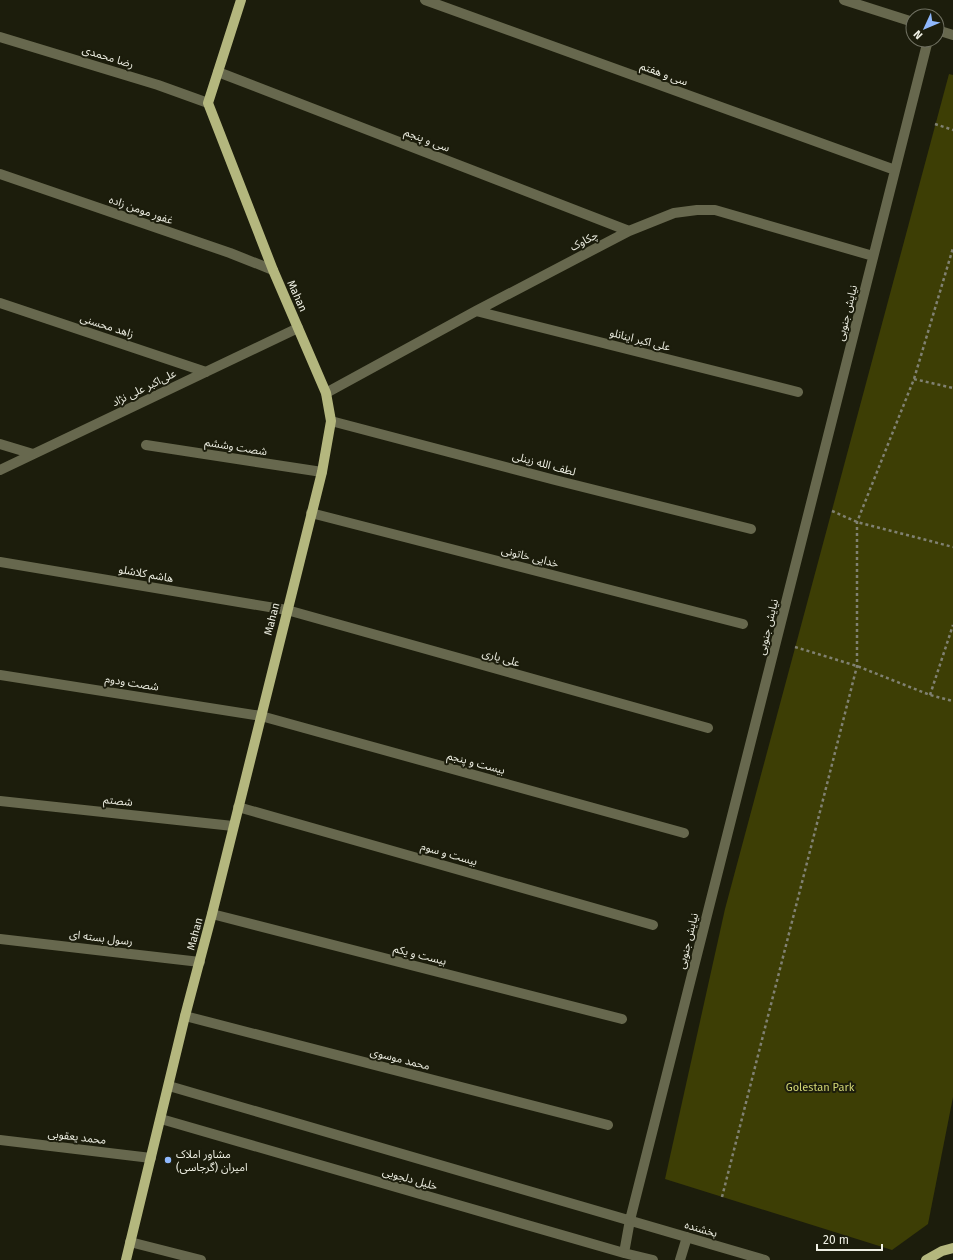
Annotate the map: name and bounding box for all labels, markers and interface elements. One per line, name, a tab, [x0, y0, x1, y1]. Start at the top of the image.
north arrow	[905, 8, 945, 48]
text: N	[911, 27, 925, 42]
street label: رضا محمدی	[81, 43, 135, 71]
street label: سی و هفتم	[638, 59, 690, 91]
street label: سی و پنجم	[402, 125, 452, 157]
street label: غفور مومن زاده	[107, 193, 175, 227]
street label: چکاوک	[568, 228, 601, 255]
street label: Mahan	[284, 278, 310, 314]
street label: نیایش جنوبی	[834, 284, 860, 342]
street label: زاهد محسنی	[79, 311, 135, 341]
street label: علی اکبر اینانلو	[608, 326, 672, 354]
street label: علی‌اکبر علی نژاد	[110, 367, 179, 409]
street label: شصت وششم	[204, 436, 269, 460]
street label: لطف الله زینلی	[511, 449, 577, 479]
street label: خدایی خاتونی	[500, 544, 560, 571]
street label: هاشم کلاشلو	[117, 563, 174, 587]
street label: نیایش جنوبی	[755, 598, 781, 656]
street label: Mahan	[262, 601, 282, 637]
street label: علی یاری	[481, 646, 522, 670]
street label: شصت ودوم	[104, 672, 160, 695]
street label: بیست و پنجم	[445, 749, 506, 779]
street label: شصتم	[103, 793, 134, 811]
street label: بیست و سوم	[419, 840, 479, 869]
street label: نیایش جنوبی	[675, 912, 701, 970]
street label: Mahan	[184, 916, 206, 952]
street label: رسول بسته ای	[69, 928, 133, 948]
street label: بیست و یکم	[392, 942, 448, 970]
street label: محمد موسوی	[369, 1045, 431, 1073]
park label: Golestan Park	[786, 1081, 855, 1094]
street label: محمد یعقوبی	[47, 1127, 107, 1147]
place label: مشاور املاک امیران (گرجاسی)	[176, 1148, 248, 1174]
marker: مشاور املاک امیران (گرجاسی)	[163, 1155, 173, 1165]
street label: خلیل دلجویی	[381, 1165, 439, 1193]
street label: بخشنده	[683, 1218, 719, 1240]
scale bar	[817, 1226, 882, 1252]
text: 20 m	[823, 1233, 849, 1247]

